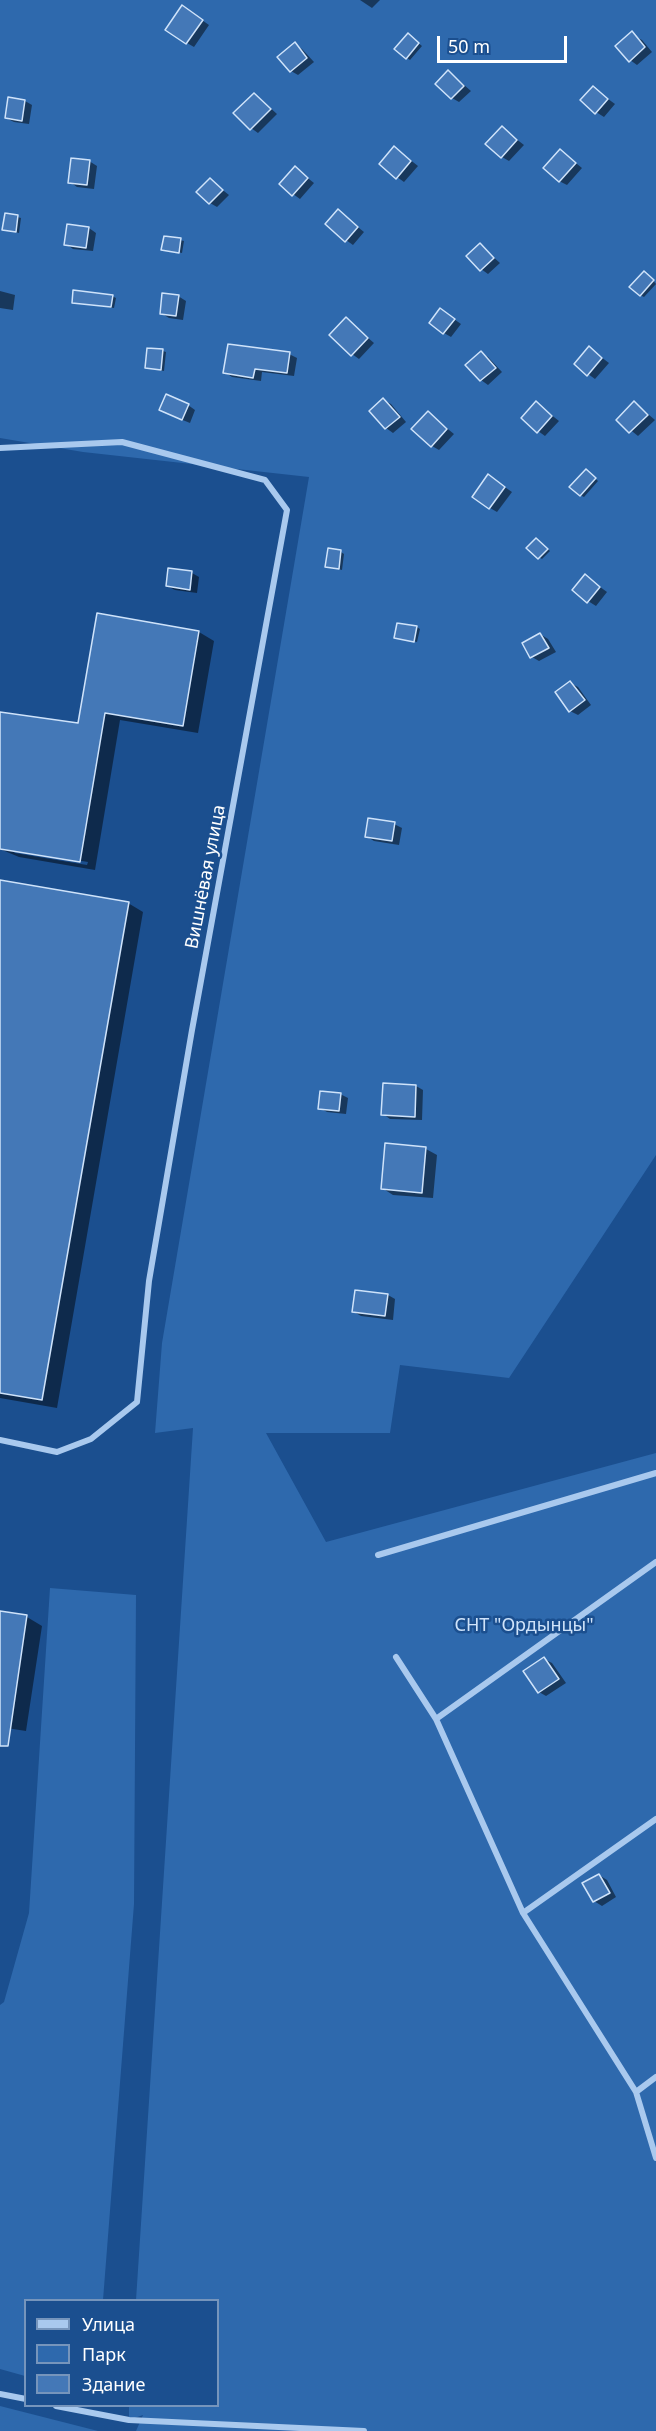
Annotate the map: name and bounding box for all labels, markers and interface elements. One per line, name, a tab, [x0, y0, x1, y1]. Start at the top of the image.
scale bar	[440, 24, 570, 62]
text: 50 m	[448, 34, 490, 58]
street label: Вишнёвая улица	[181, 803, 231, 951]
park label: СНТ "Ордынцы"	[454, 1615, 594, 1637]
legend	[24, 2299, 219, 2407]
text: Улица	[82, 2312, 135, 2336]
text: Парк	[82, 2342, 126, 2366]
text: Здание	[82, 2372, 145, 2396]

